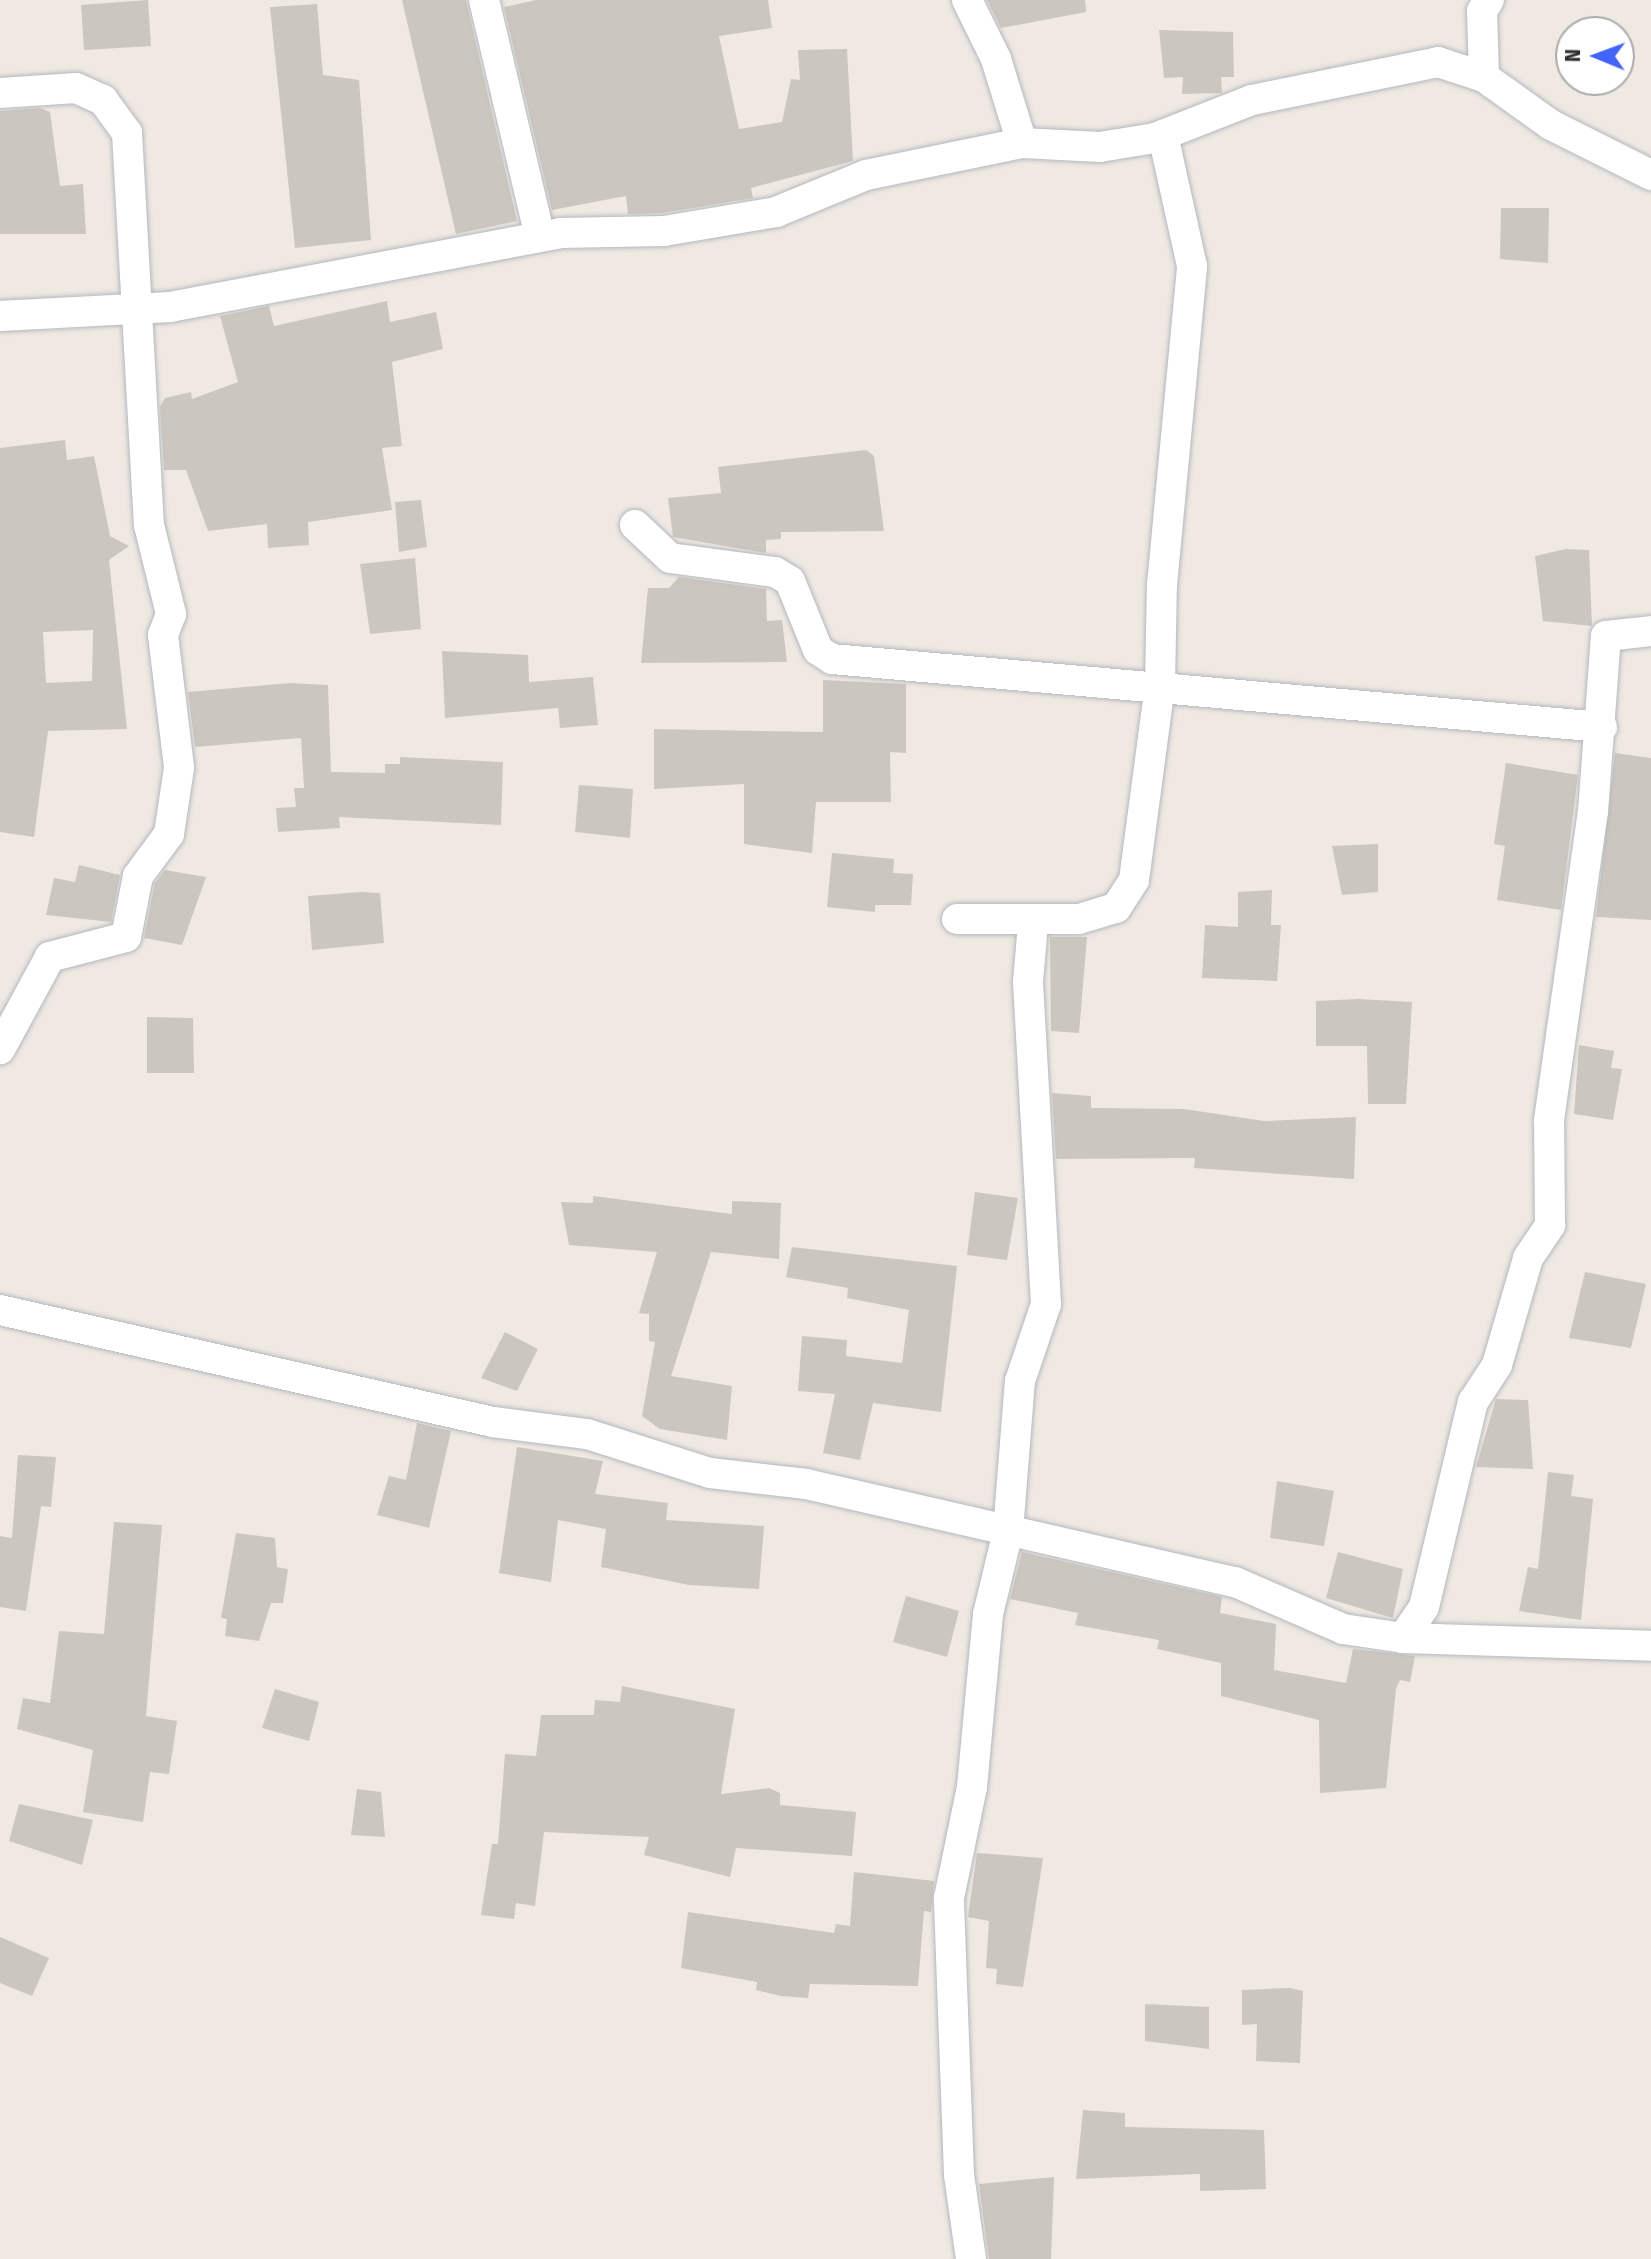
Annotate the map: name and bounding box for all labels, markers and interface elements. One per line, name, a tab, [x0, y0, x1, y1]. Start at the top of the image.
north arrow	[1555, 16, 1635, 96]
text: N	[1559, 49, 1586, 62]

